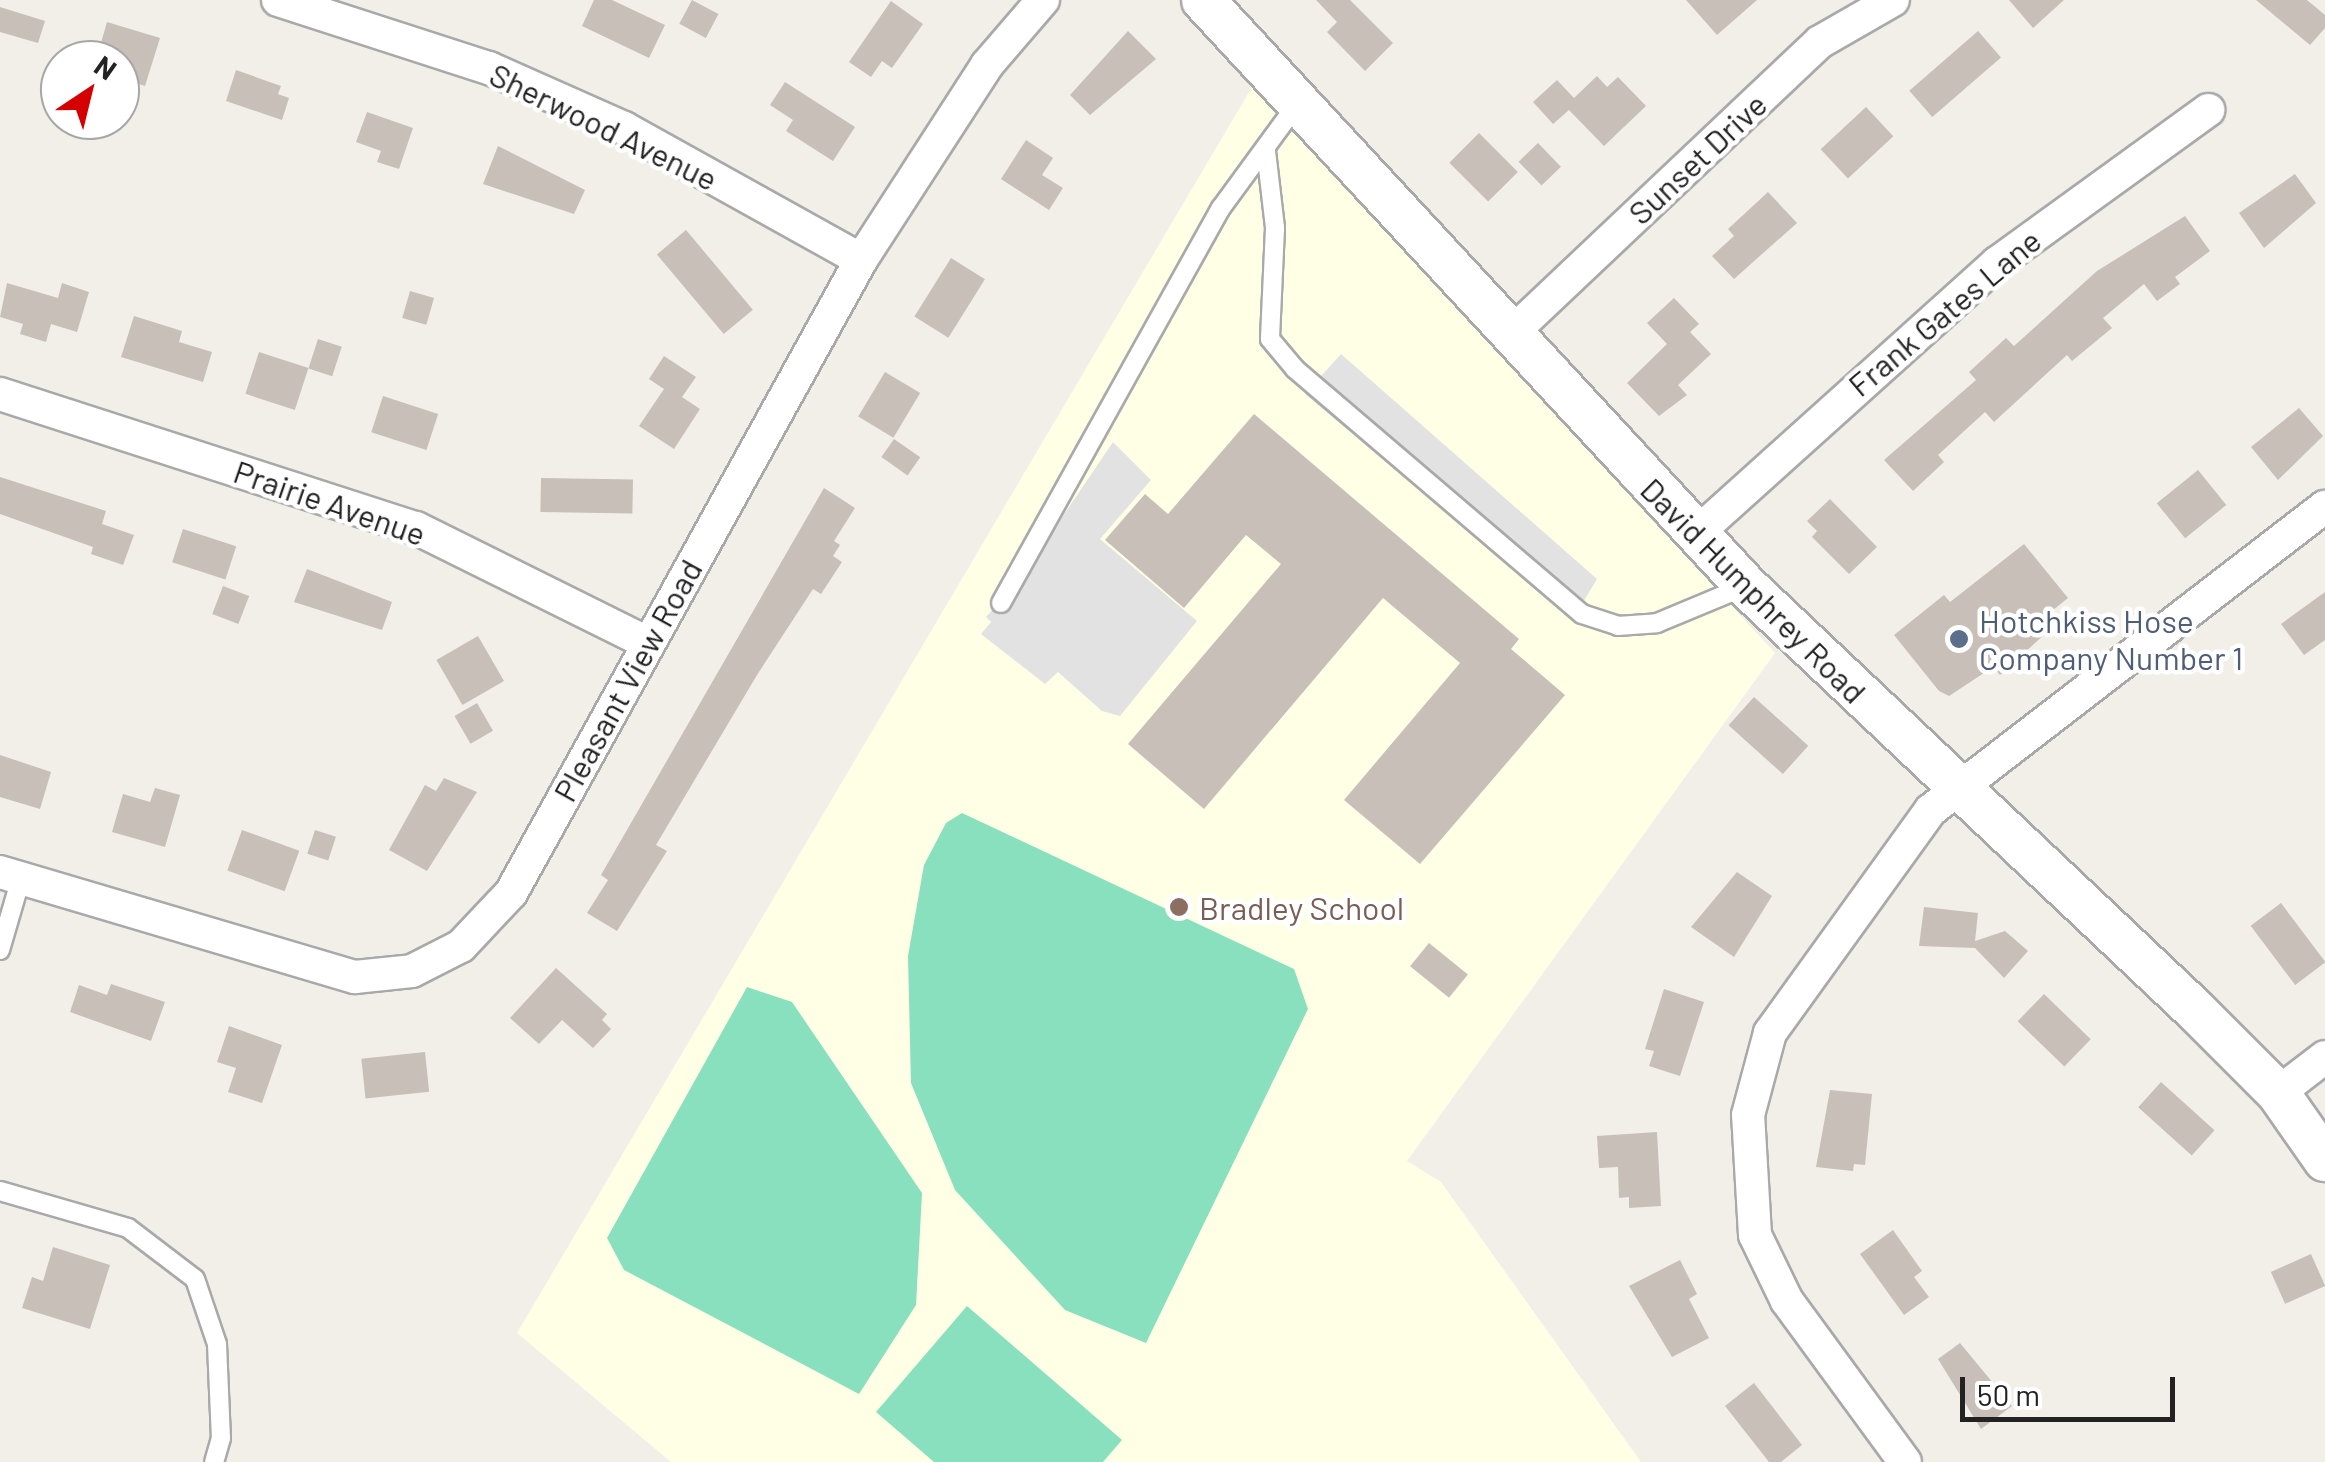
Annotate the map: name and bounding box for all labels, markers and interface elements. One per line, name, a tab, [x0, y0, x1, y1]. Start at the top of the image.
north arrow	[40, 40, 140, 140]
text: N	[89, 48, 123, 86]
street label: Sherwood Avenue	[484, 54, 724, 198]
street label: Sunset Drive	[1620, 84, 1774, 232]
street label: Frank Gates Lane	[1840, 220, 2048, 404]
street label: Prairie Avenue	[229, 451, 431, 553]
street label: David Humphrey Road	[1633, 469, 1875, 711]
street label: Pleasant View Road	[545, 552, 709, 808]
place label: Hotchkiss Hose Company Number 1	[1979, 602, 2243, 677]
marker: Hotchkiss Hose Company Number 1	[1948, 628, 1970, 650]
place label: Bradley School	[1199, 888, 1404, 926]
marker: Bradley School	[1168, 896, 1190, 918]
scale bar	[1965, 1357, 2180, 1419]
text: 50 m	[1977, 1376, 2040, 1412]

